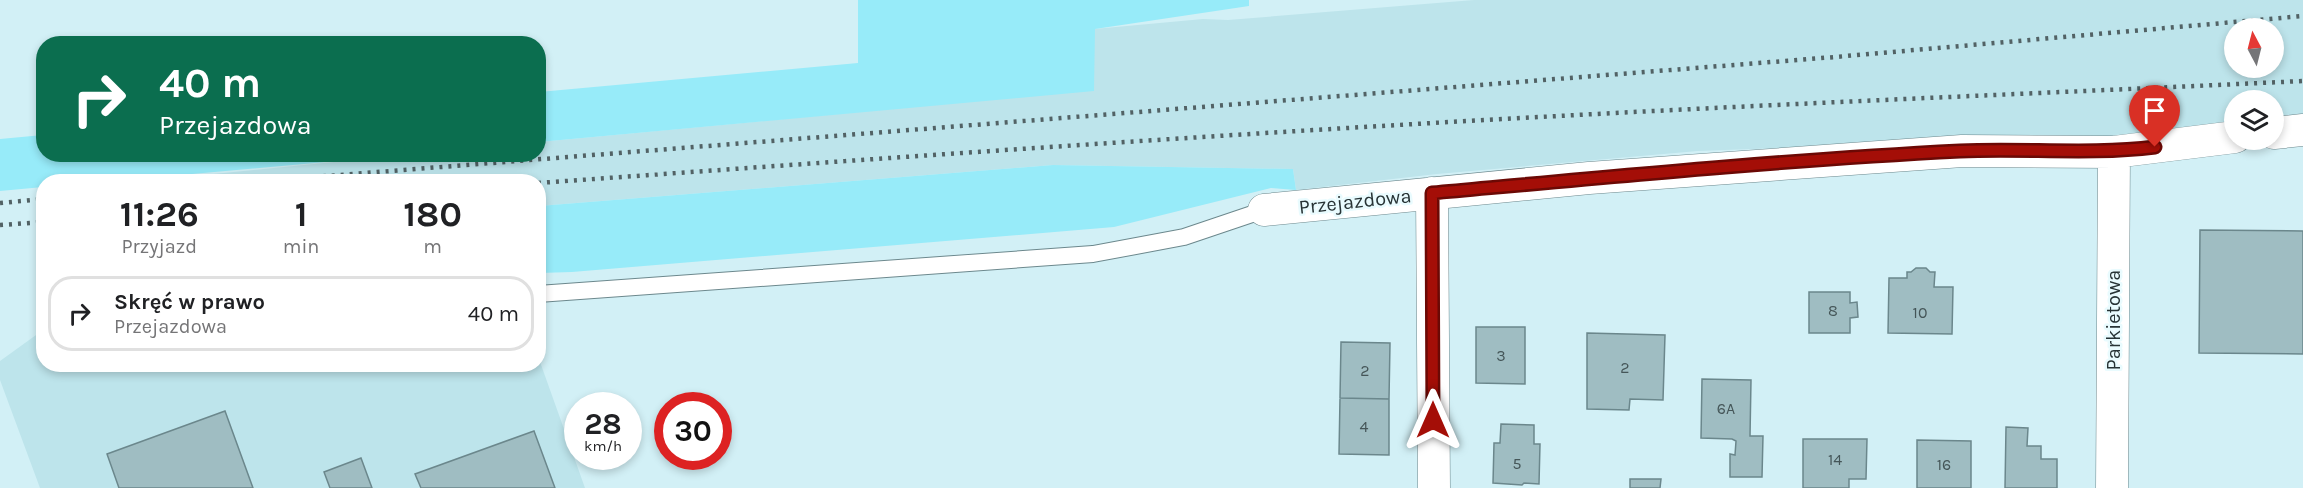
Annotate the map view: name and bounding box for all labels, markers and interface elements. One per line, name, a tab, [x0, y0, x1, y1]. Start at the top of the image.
north arrow	[2224, 18, 2284, 78]
map controls	[2224, 18, 2284, 150]
text: 40 m	[159, 58, 261, 108]
icon: right	[60, 60, 138, 138]
pin	[2129, 85, 2180, 147]
button: layers	[2224, 90, 2284, 150]
icon: arrive	[2138, 94, 2171, 127]
text: Przejazdowa	[159, 109, 312, 141]
street label: Przejazdowa	[1298, 184, 1413, 219]
text: 11:26	[120, 193, 199, 235]
text: 1	[295, 193, 307, 235]
text: 180	[403, 193, 462, 235]
text: Przyjazd	[121, 235, 197, 258]
text: min	[283, 235, 319, 258]
text: m	[423, 235, 442, 258]
street label: Parkietowa	[2102, 270, 2125, 370]
text: Skręć w prawo	[114, 289, 265, 315]
icon: right	[63, 297, 96, 330]
text: 40 m	[468, 301, 519, 327]
house number: 8	[1828, 301, 1838, 320]
house number: 10	[1913, 303, 1927, 322]
text: Przejazdowa	[114, 315, 227, 338]
house number: 3	[1496, 346, 1506, 365]
house number: 2	[1620, 358, 1630, 377]
house number: 2	[1360, 361, 1370, 380]
position arrow	[1401, 388, 1465, 452]
speed limit sign: 30	[654, 392, 732, 470]
house number: 6A	[1717, 399, 1735, 418]
text: 28	[584, 406, 622, 442]
house number: 4	[1360, 417, 1369, 436]
text: km/h	[584, 437, 622, 455]
house number: 14	[1828, 450, 1842, 469]
house number: 5	[1512, 454, 1522, 473]
house number: 16	[1937, 455, 1951, 474]

